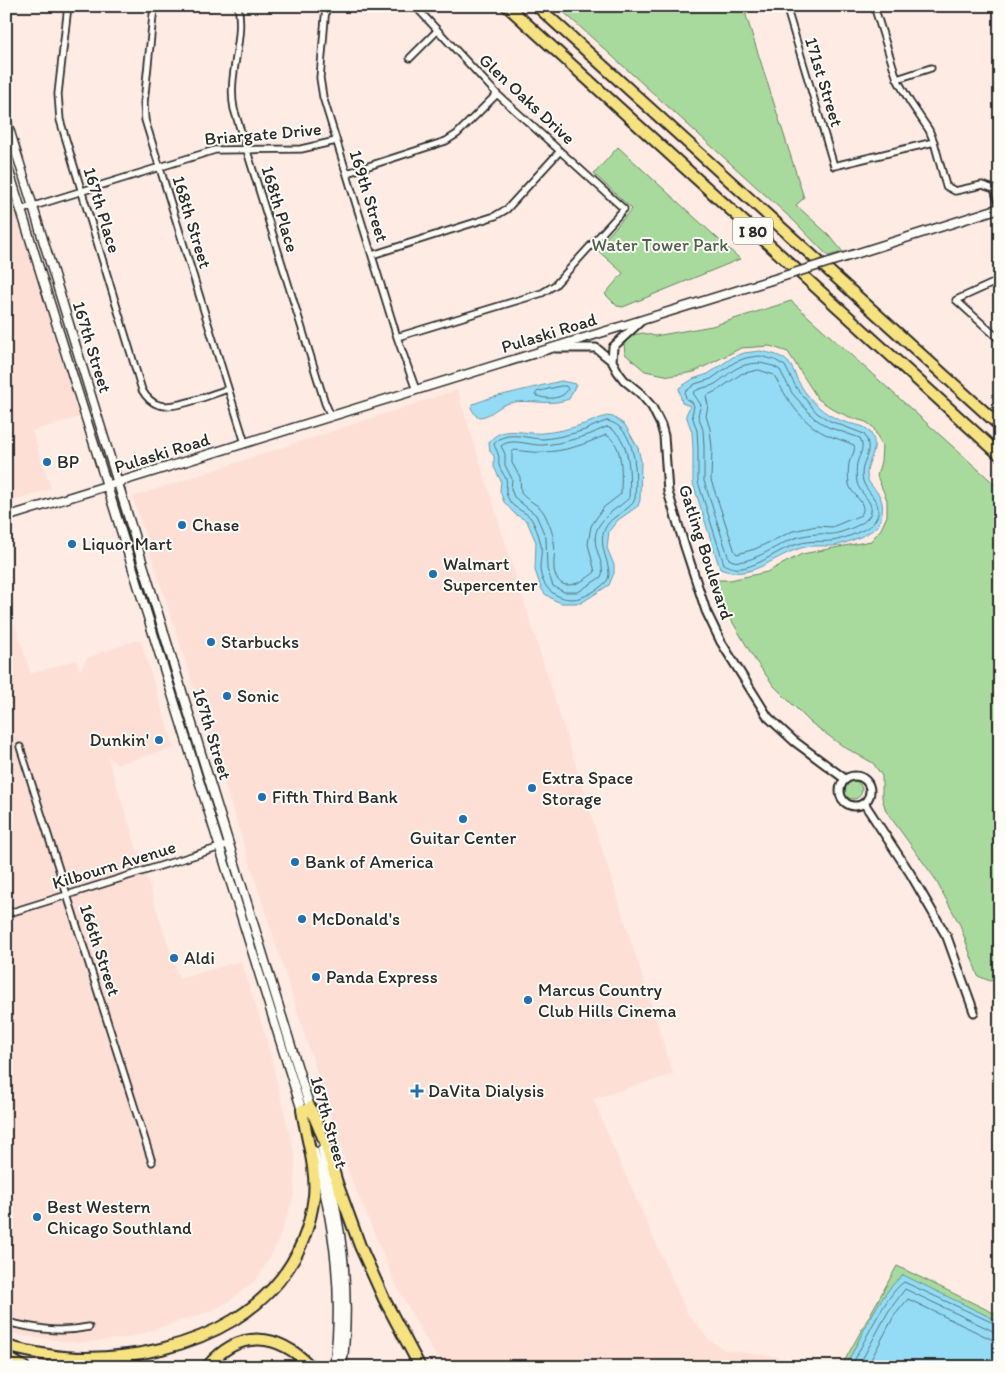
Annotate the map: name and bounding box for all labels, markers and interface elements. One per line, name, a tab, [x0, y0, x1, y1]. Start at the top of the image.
street label: 171st Street	[800, 35, 848, 130]
street label: Glen Oaks Drive	[474, 49, 580, 149]
street label: Briargate Drive	[204, 118, 322, 150]
street label: 169th Street	[345, 147, 394, 245]
street label: 168th Place	[256, 163, 304, 255]
street label: 167th Place	[79, 164, 125, 256]
street label: 168th Street	[167, 173, 217, 271]
road number: I 80	[733, 218, 773, 245]
park label: Water Tower Park	[592, 234, 729, 256]
street label: 167th Street	[68, 298, 116, 396]
street label: Pulaski Road	[498, 308, 600, 358]
street label: Pulaski Road	[111, 428, 213, 478]
place label: BP	[57, 451, 79, 473]
marker: BP	[41, 456, 53, 468]
street label: Gatling Boulevard	[674, 482, 738, 623]
place label: Chase	[192, 514, 239, 536]
marker: Chase	[176, 519, 188, 531]
place label: Liquor Mart	[82, 533, 172, 555]
marker: Liquor Mart	[66, 538, 78, 550]
place label: Walmart Supercenter	[443, 553, 539, 596]
marker: Walmart Supercenter	[427, 568, 439, 580]
place label: Starbucks	[221, 631, 299, 653]
marker: Starbucks	[205, 636, 217, 648]
street label: 167th Street	[188, 685, 236, 783]
place label: Sonic	[237, 685, 279, 707]
marker: Sonic	[221, 690, 233, 702]
place label: Dunkin'	[90, 729, 149, 751]
marker: Dunkin'	[153, 734, 165, 746]
place label: Extra Space Storage	[542, 767, 633, 810]
marker: Extra Space Storage	[526, 782, 538, 794]
place label: Fifth Third Bank	[272, 786, 399, 808]
marker: Fifth Third Bank	[256, 791, 268, 803]
marker: Guitar Center	[457, 813, 469, 825]
place label: Guitar Center	[410, 827, 516, 849]
street label: Kilbourn Avenue	[49, 836, 179, 894]
place label: Bank of America	[305, 851, 434, 873]
marker: Bank of America	[289, 856, 301, 868]
street label: 166th Street	[75, 901, 125, 999]
place label: McDonald's	[312, 908, 400, 930]
marker: McDonald's	[296, 913, 308, 925]
place label: Aldi	[184, 947, 215, 969]
marker: Aldi	[168, 952, 180, 964]
place label: Panda Express	[326, 966, 438, 988]
marker: Panda Express	[310, 971, 322, 983]
place label: Marcus Country Club Hills Cinema	[538, 979, 676, 1022]
marker: Marcus Country Club Hills Cinema	[522, 994, 534, 1006]
street label: 167th Street	[305, 1073, 353, 1171]
place label: DaVita Dialysis	[428, 1080, 544, 1102]
marker: DaVita Dialysis	[410, 1084, 424, 1098]
place label: Best Western Chicago Southland	[47, 1196, 192, 1239]
marker: Best Western Chicago Southland	[31, 1211, 43, 1223]

